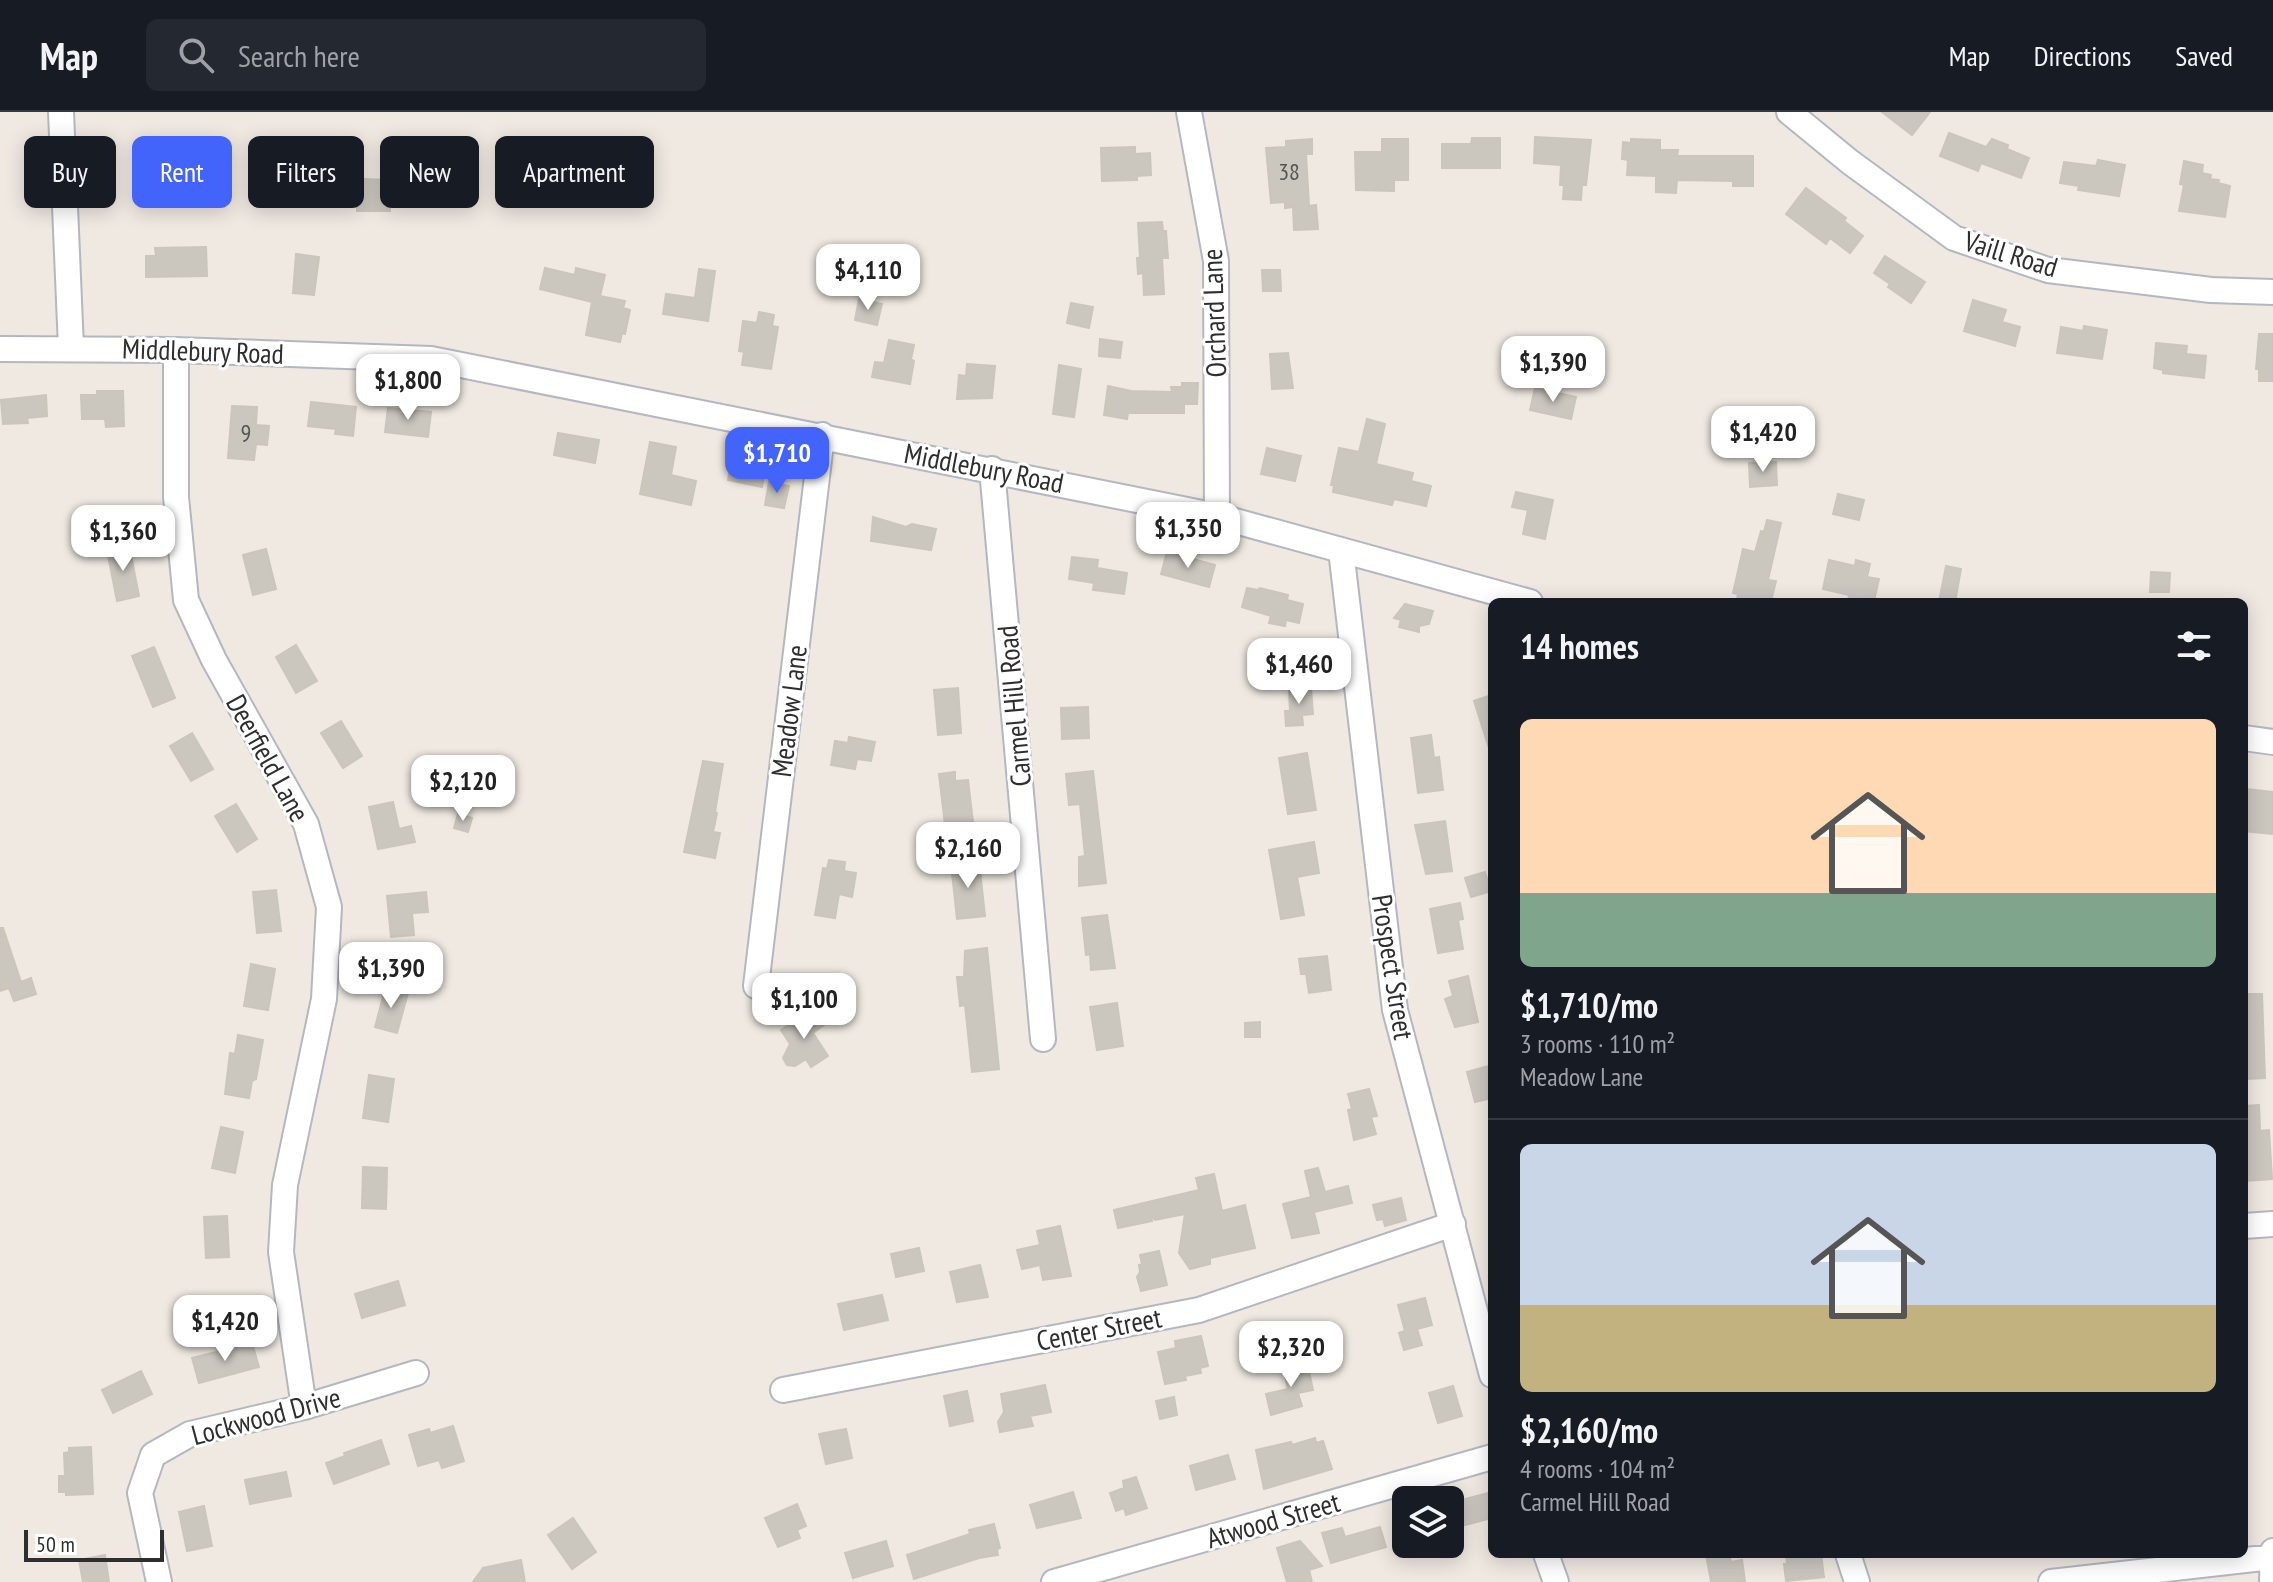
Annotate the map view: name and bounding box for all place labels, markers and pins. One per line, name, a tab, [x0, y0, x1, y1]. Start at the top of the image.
pin: $4,110	[803, 244, 933, 312]
pin: $1,390	[1488, 336, 1618, 404]
pin: $1,800	[343, 354, 473, 422]
pin: $1,420	[1698, 406, 1828, 474]
pin: $1,710	[712, 427, 842, 495]
pin: $1,350	[1123, 502, 1253, 570]
pin: $1,360	[58, 505, 188, 573]
pin: $1,460	[1234, 638, 1364, 706]
pin: $2,120	[398, 755, 528, 823]
pin: $2,160	[903, 822, 1033, 890]
pin: $1,390	[326, 942, 456, 1010]
pin: $1,100	[739, 973, 869, 1041]
pin: $1,420	[160, 1295, 290, 1363]
pin: $2,320	[1226, 1321, 1356, 1389]

